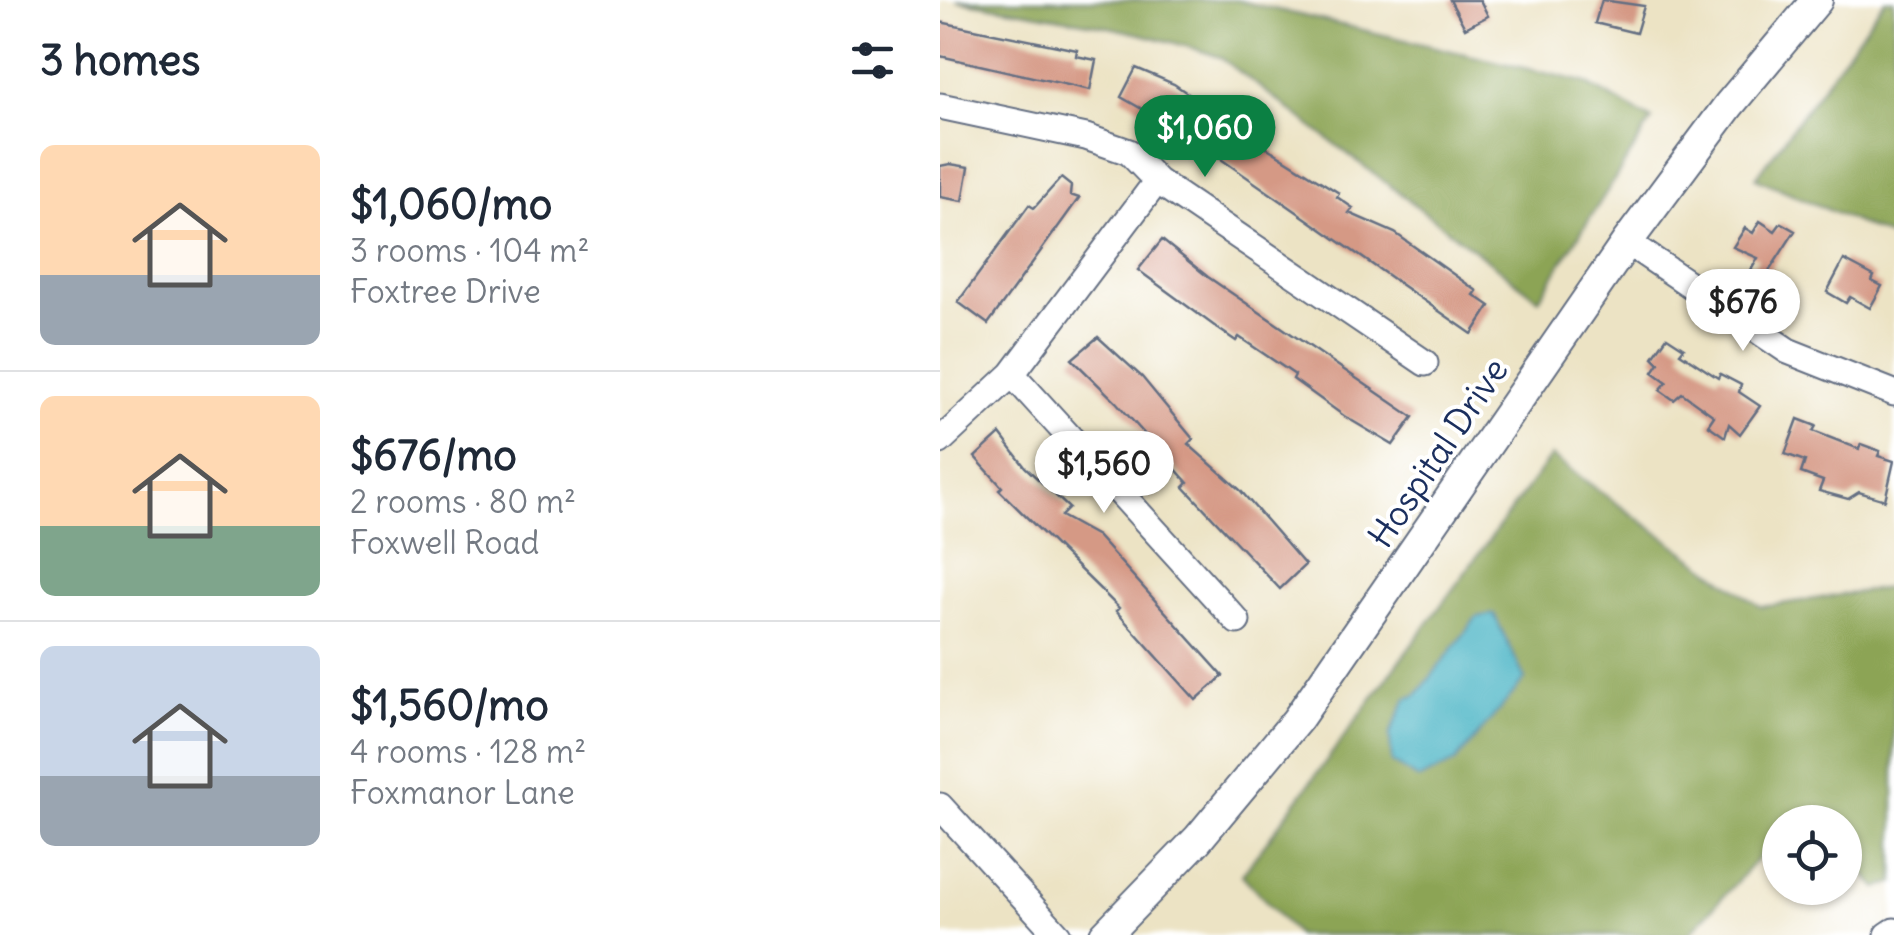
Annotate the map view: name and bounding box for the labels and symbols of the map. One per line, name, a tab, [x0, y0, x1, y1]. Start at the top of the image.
pin: $1,060	[1124, 95, 1286, 180]
pin: $676	[1684, 269, 1802, 354]
street label: Hospital Drive	[1358, 349, 1517, 556]
pin: $1,560	[1023, 431, 1185, 516]

